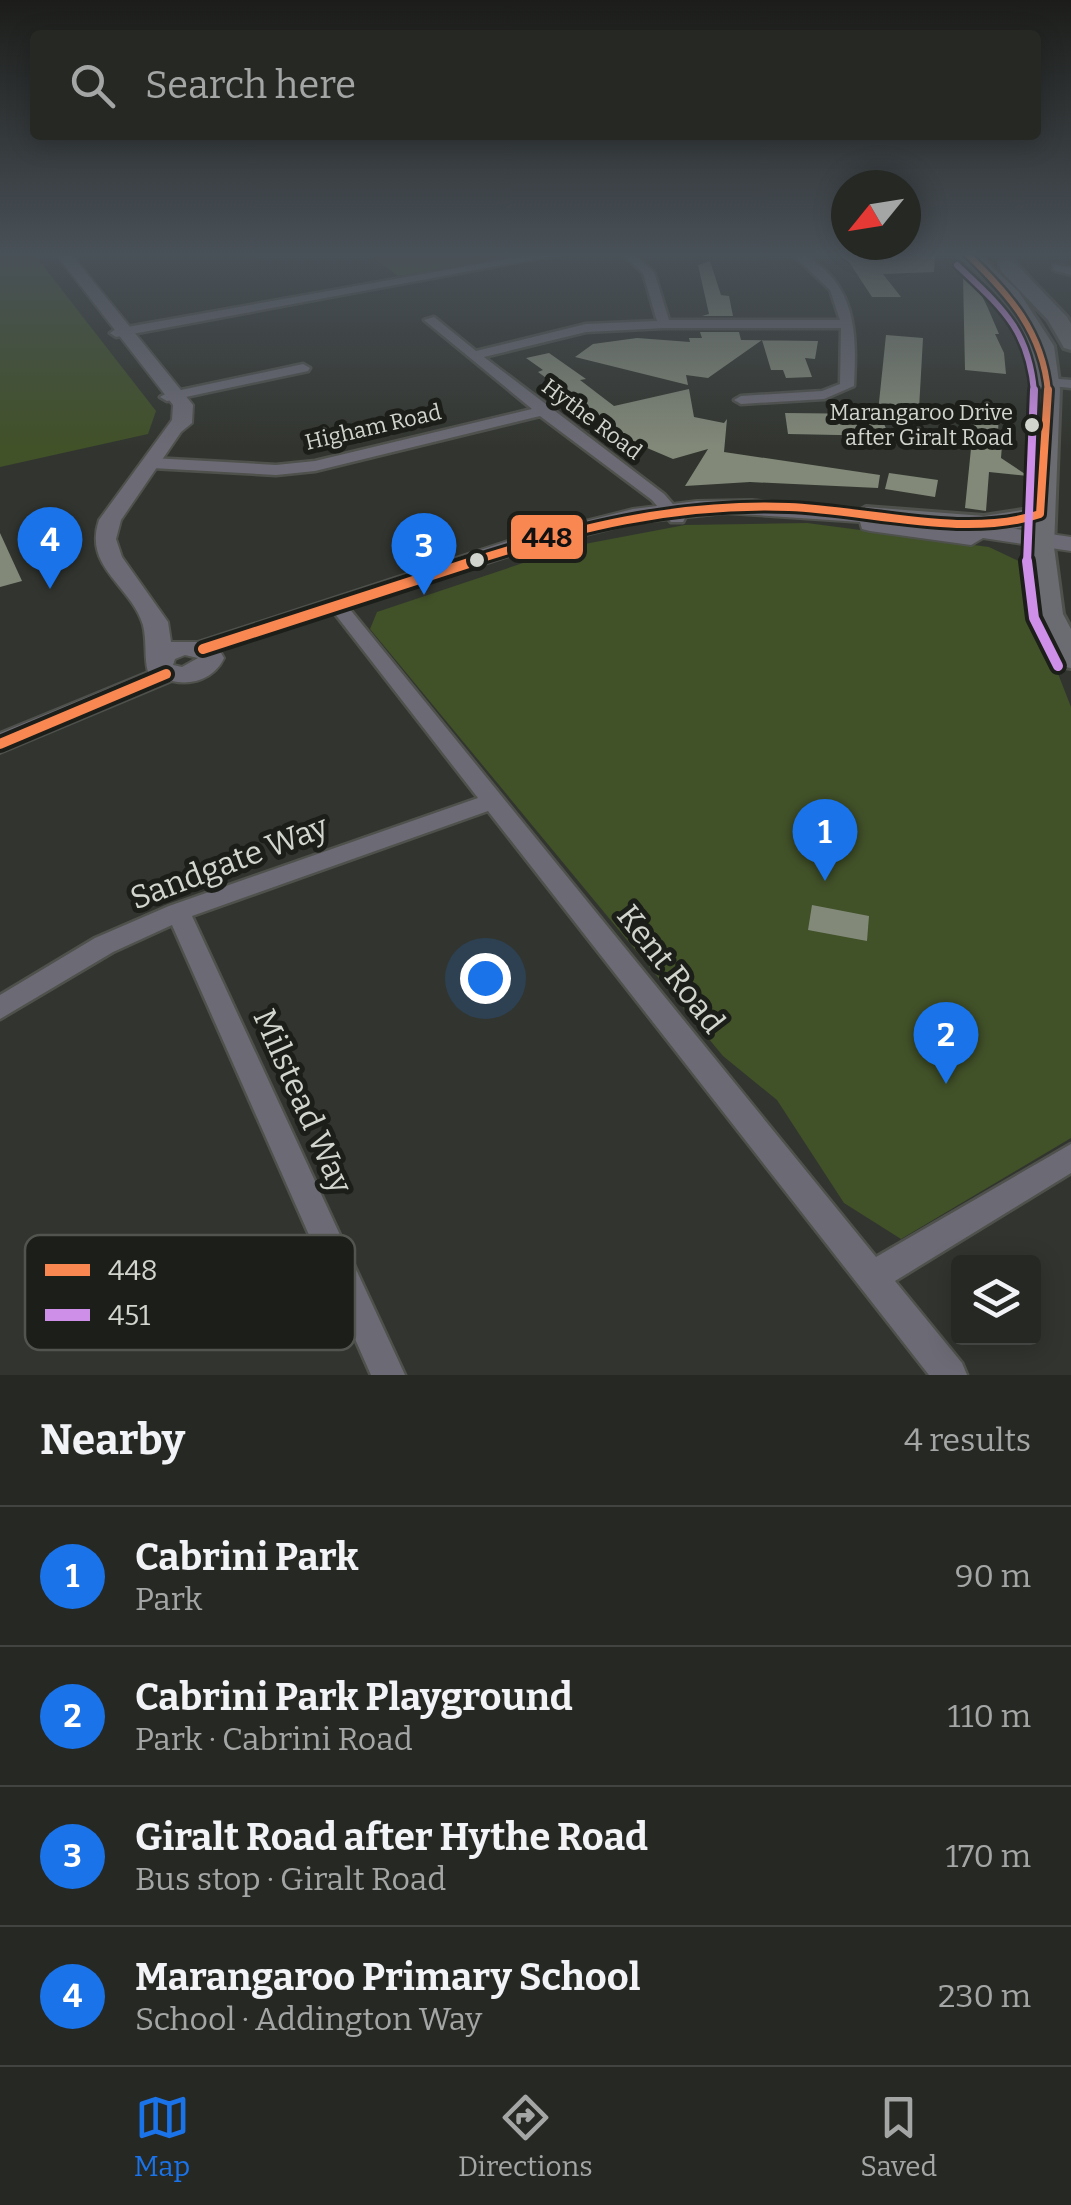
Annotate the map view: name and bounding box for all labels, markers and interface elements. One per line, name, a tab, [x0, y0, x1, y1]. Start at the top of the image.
search box	[30, 30, 1041, 140]
icon: search	[65, 58, 120, 113]
text: Search here	[145, 62, 356, 108]
north arrow	[831, 170, 921, 260]
street label: Hythe Road	[537, 373, 647, 465]
street label: Higham Road	[302, 398, 444, 456]
place label: Marangaroo Drive after Giralt Road	[830, 399, 1013, 451]
marker: Marangaroo Drive after Giralt Road	[1022, 415, 1042, 435]
pin: 4	[18, 506, 82, 589]
pin: 3	[392, 512, 456, 595]
line badge: 448	[509, 513, 585, 561]
text: 448	[521, 521, 573, 554]
unlabelled marker	[467, 550, 487, 570]
pin: 1	[792, 798, 858, 881]
street label: Sandgate Way	[125, 806, 334, 917]
street label: Kent Road	[609, 897, 733, 1041]
your location	[460, 953, 511, 1004]
pin: 2	[914, 1002, 978, 1084]
street label: Milstead Way	[245, 1003, 361, 1200]
legend	[25, 1235, 355, 1350]
text: 448	[108, 1254, 158, 1287]
map controls	[951, 1255, 1041, 1345]
button: layers	[951, 1255, 1041, 1345]
text: 451	[108, 1299, 151, 1332]
text: Nearby	[40, 1415, 185, 1465]
text: 4 results	[904, 1421, 1031, 1459]
text: Cabrini Park	[135, 1534, 359, 1580]
text: 1	[66, 1557, 79, 1595]
text: 90 m	[955, 1557, 1031, 1595]
text: Park	[135, 1580, 202, 1618]
text: Cabrini Park Playground	[135, 1674, 573, 1720]
text: 2	[63, 1697, 82, 1735]
text: 110 m	[948, 1697, 1031, 1735]
text: Park · Cabrini Road	[135, 1720, 413, 1758]
text: Giralt Road after Hythe Road	[135, 1814, 648, 1860]
text: 3	[63, 1837, 82, 1875]
text: 170 m	[945, 1837, 1031, 1875]
text: Bus stop · Giralt Road	[135, 1860, 446, 1898]
text: Marangaroo Primary School	[135, 1954, 640, 2000]
text: 4	[63, 1977, 82, 2015]
text: 230 m	[938, 1977, 1031, 2015]
text: School · Addington Way	[135, 2000, 482, 2038]
tab: Map	[134, 2090, 190, 2183]
tab: Directions	[458, 2090, 593, 2183]
tab: Saved	[860, 2090, 937, 2183]

